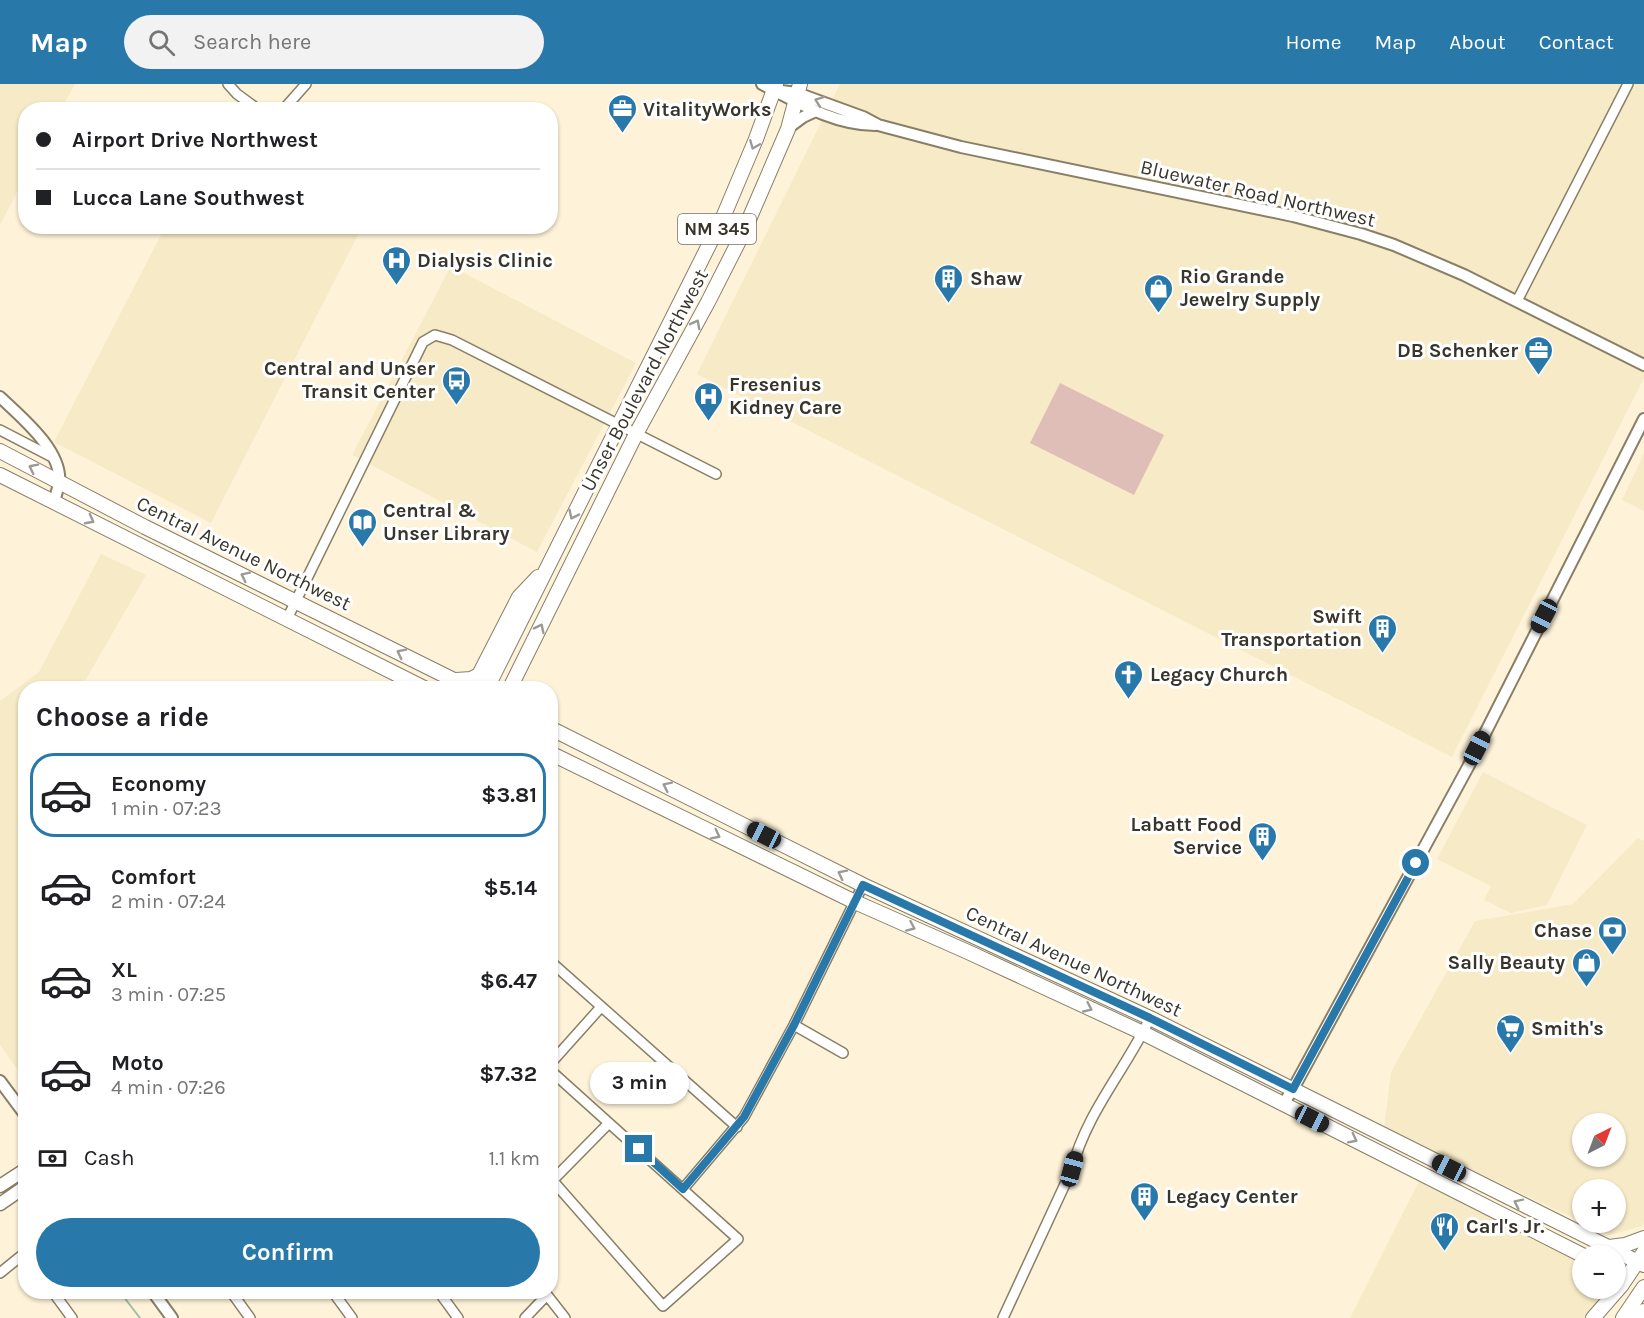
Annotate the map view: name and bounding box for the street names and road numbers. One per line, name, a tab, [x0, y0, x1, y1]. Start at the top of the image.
street label: Bluewater Road Northwest	[1138, 155, 1378, 232]
road number: NM 345	[678, 214, 756, 244]
street label: Unser Boulevard Northwest	[576, 265, 713, 495]
street label: Central Avenue Northwest	[133, 491, 355, 616]
street label: Central Avenue Northwest	[962, 901, 1186, 1022]

